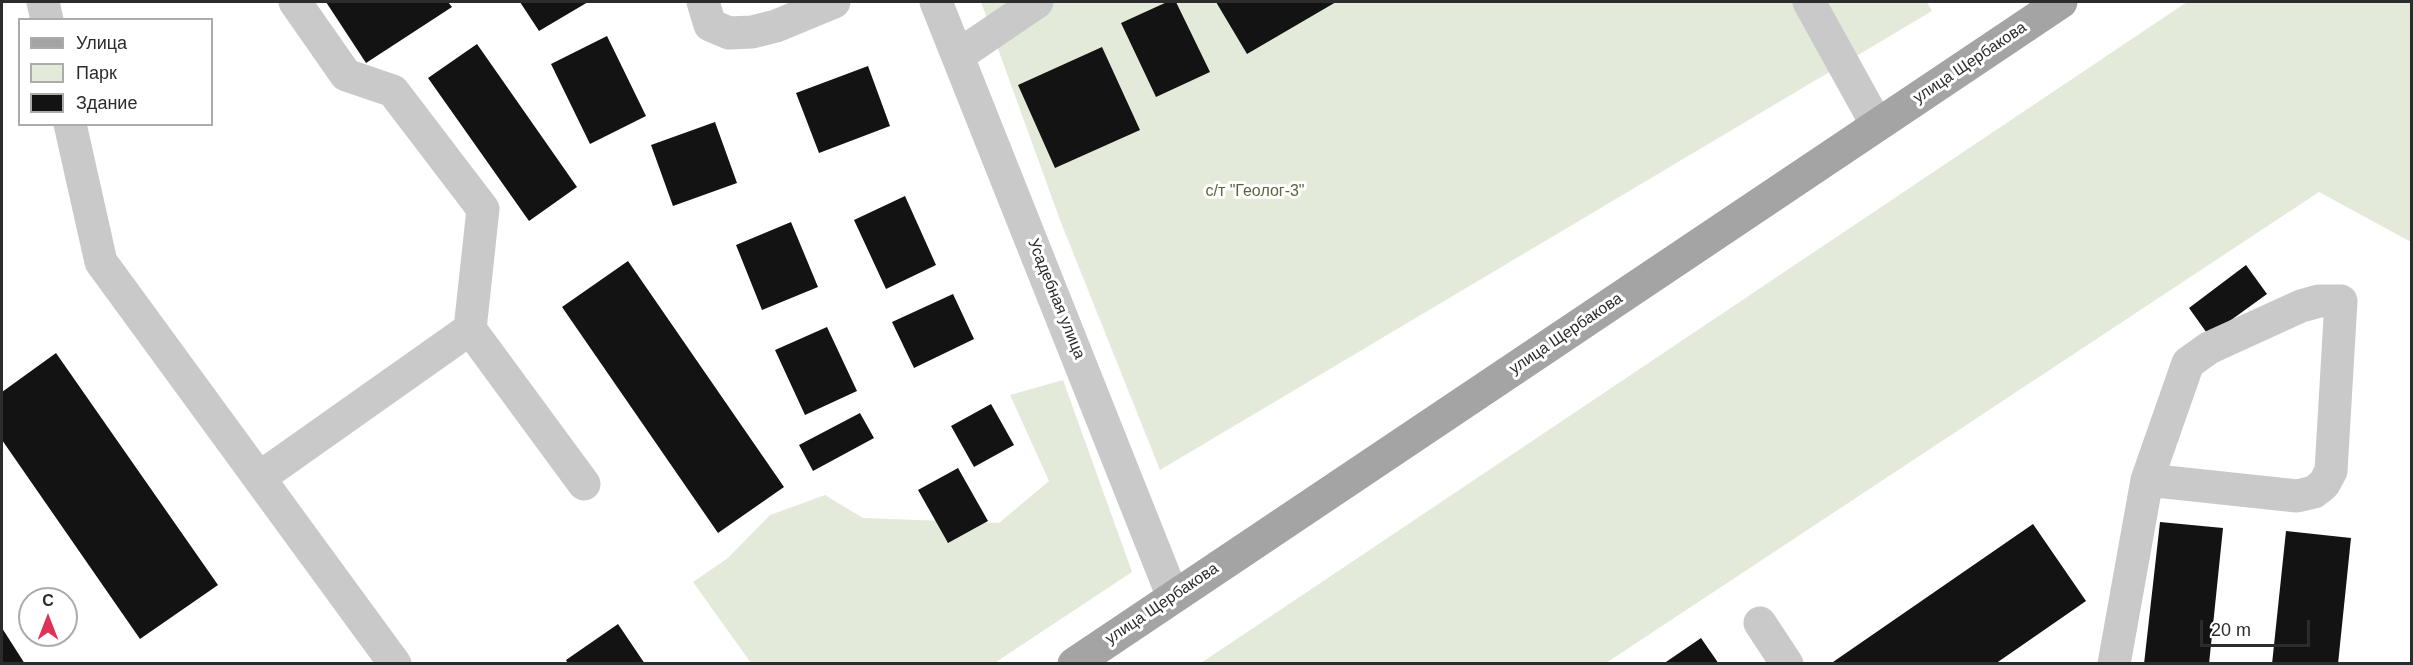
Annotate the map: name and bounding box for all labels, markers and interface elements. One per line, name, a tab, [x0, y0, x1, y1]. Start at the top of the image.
legend	[18, 18, 213, 126]
street label: улица Щербакова	[1910, 18, 2030, 108]
text: Улица	[76, 33, 127, 53]
text: Парк	[76, 63, 117, 83]
text: Здание	[76, 93, 137, 113]
park label: с/т "Геолог-3"	[1205, 182, 1305, 202]
street label: Усадебная улица	[1023, 236, 1089, 362]
street label: улица Щербакова	[1506, 289, 1626, 379]
street label: улица Щербакова	[1102, 559, 1222, 649]
north arrow	[18, 587, 78, 647]
text: С	[42, 592, 54, 609]
scale bar	[2203, 608, 2312, 646]
text: 20 m	[2211, 620, 2251, 640]

